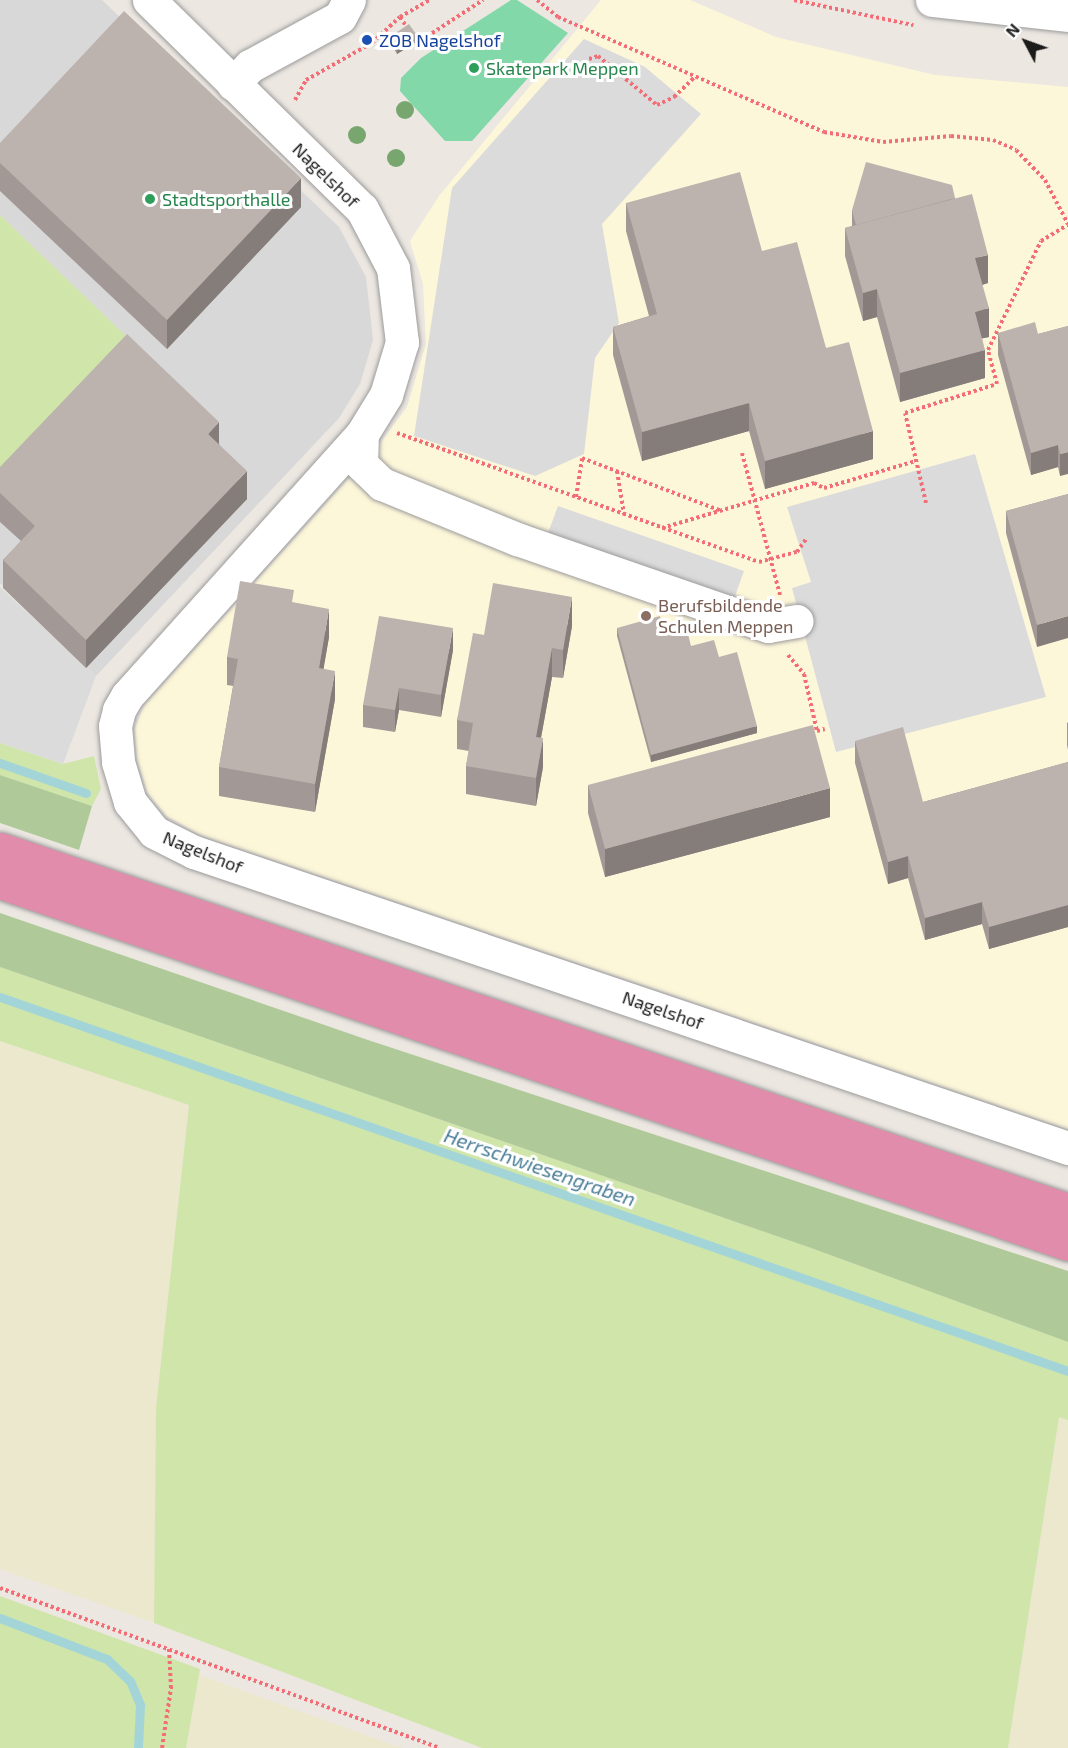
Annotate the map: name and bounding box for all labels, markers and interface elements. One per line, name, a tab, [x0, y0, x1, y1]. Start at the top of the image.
north arrow	[996, 12, 1056, 72]
text: N	[1001, 19, 1023, 40]
place label: ZOB Nagelshof	[379, 29, 500, 51]
marker: ZOB Nagelshof	[360, 33, 374, 47]
place label: Skatepark Meppen	[486, 57, 639, 79]
marker: Skatepark Meppen	[467, 61, 481, 75]
street label: Nagelshof	[288, 138, 364, 212]
place label: Stadtsporthalle	[162, 188, 290, 210]
marker: Stadtsporthalle	[143, 192, 157, 206]
place label: Berufsbildende Schulen Meppen	[658, 595, 794, 638]
marker: Berufsbildende Schulen Meppen	[639, 609, 653, 623]
street label: Nagelshof	[160, 826, 246, 878]
street label: Nagelshof	[620, 986, 706, 1034]
water label: Herrschwiesengraben	[441, 1123, 639, 1211]

